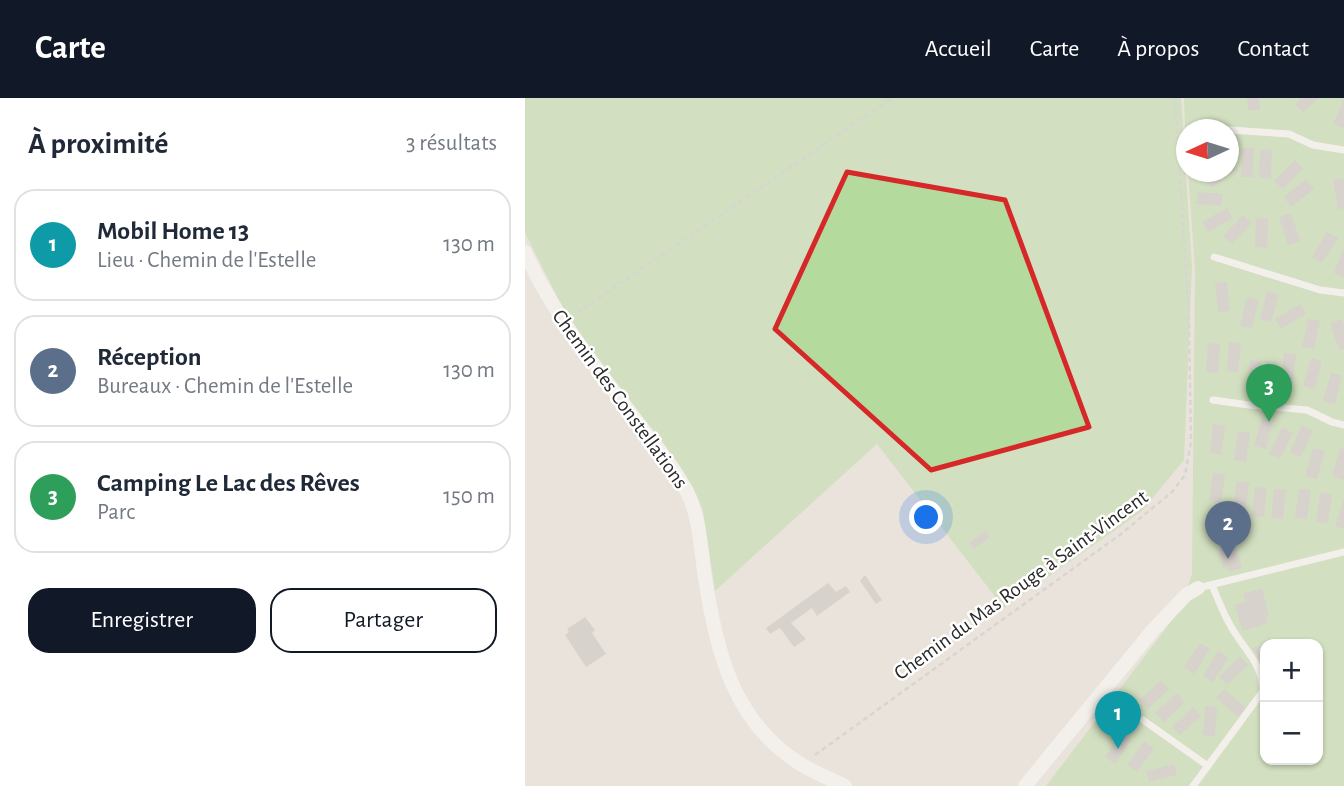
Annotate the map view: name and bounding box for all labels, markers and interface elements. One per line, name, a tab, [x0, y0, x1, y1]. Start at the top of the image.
text: Carte	[35, 32, 106, 65]
text: Accueil	[925, 37, 992, 61]
text: Carte	[1030, 37, 1079, 61]
text: À propos	[1117, 37, 1199, 61]
text: Contact	[1237, 37, 1309, 61]
north arrow	[1176, 119, 1239, 182]
text: À proximité	[28, 129, 168, 159]
text: 3 résultats	[406, 132, 497, 155]
text: Mobil Home 13	[97, 218, 249, 244]
text: 1	[49, 233, 57, 256]
text: 130 m	[443, 233, 495, 256]
text: Lieu · Chemin de l'Estelle	[97, 249, 316, 272]
street label: Chemin des Constellations	[548, 306, 692, 492]
text: Réception	[97, 344, 202, 370]
text: 2	[48, 359, 58, 382]
text: 130 m	[443, 359, 495, 382]
pin: 3	[1246, 364, 1292, 422]
text: Bureaux · Chemin de l'Estelle	[97, 375, 353, 398]
text: Camping Le Lac des Rêves	[97, 470, 360, 496]
text: 3	[48, 485, 58, 508]
text: 150 m	[443, 485, 495, 508]
street label: Chemin du Mas Rouge à Saint-Vincent	[890, 486, 1152, 684]
your location	[909, 500, 943, 534]
text: Parc	[97, 501, 135, 524]
pin: 2	[1205, 501, 1251, 559]
button: Enregistrer	[28, 588, 256, 653]
button: Partager	[270, 588, 497, 653]
map controls	[1260, 639, 1323, 765]
button: +	[1260, 639, 1323, 702]
pin: 1	[1095, 691, 1141, 749]
button: −	[1260, 702, 1323, 765]

